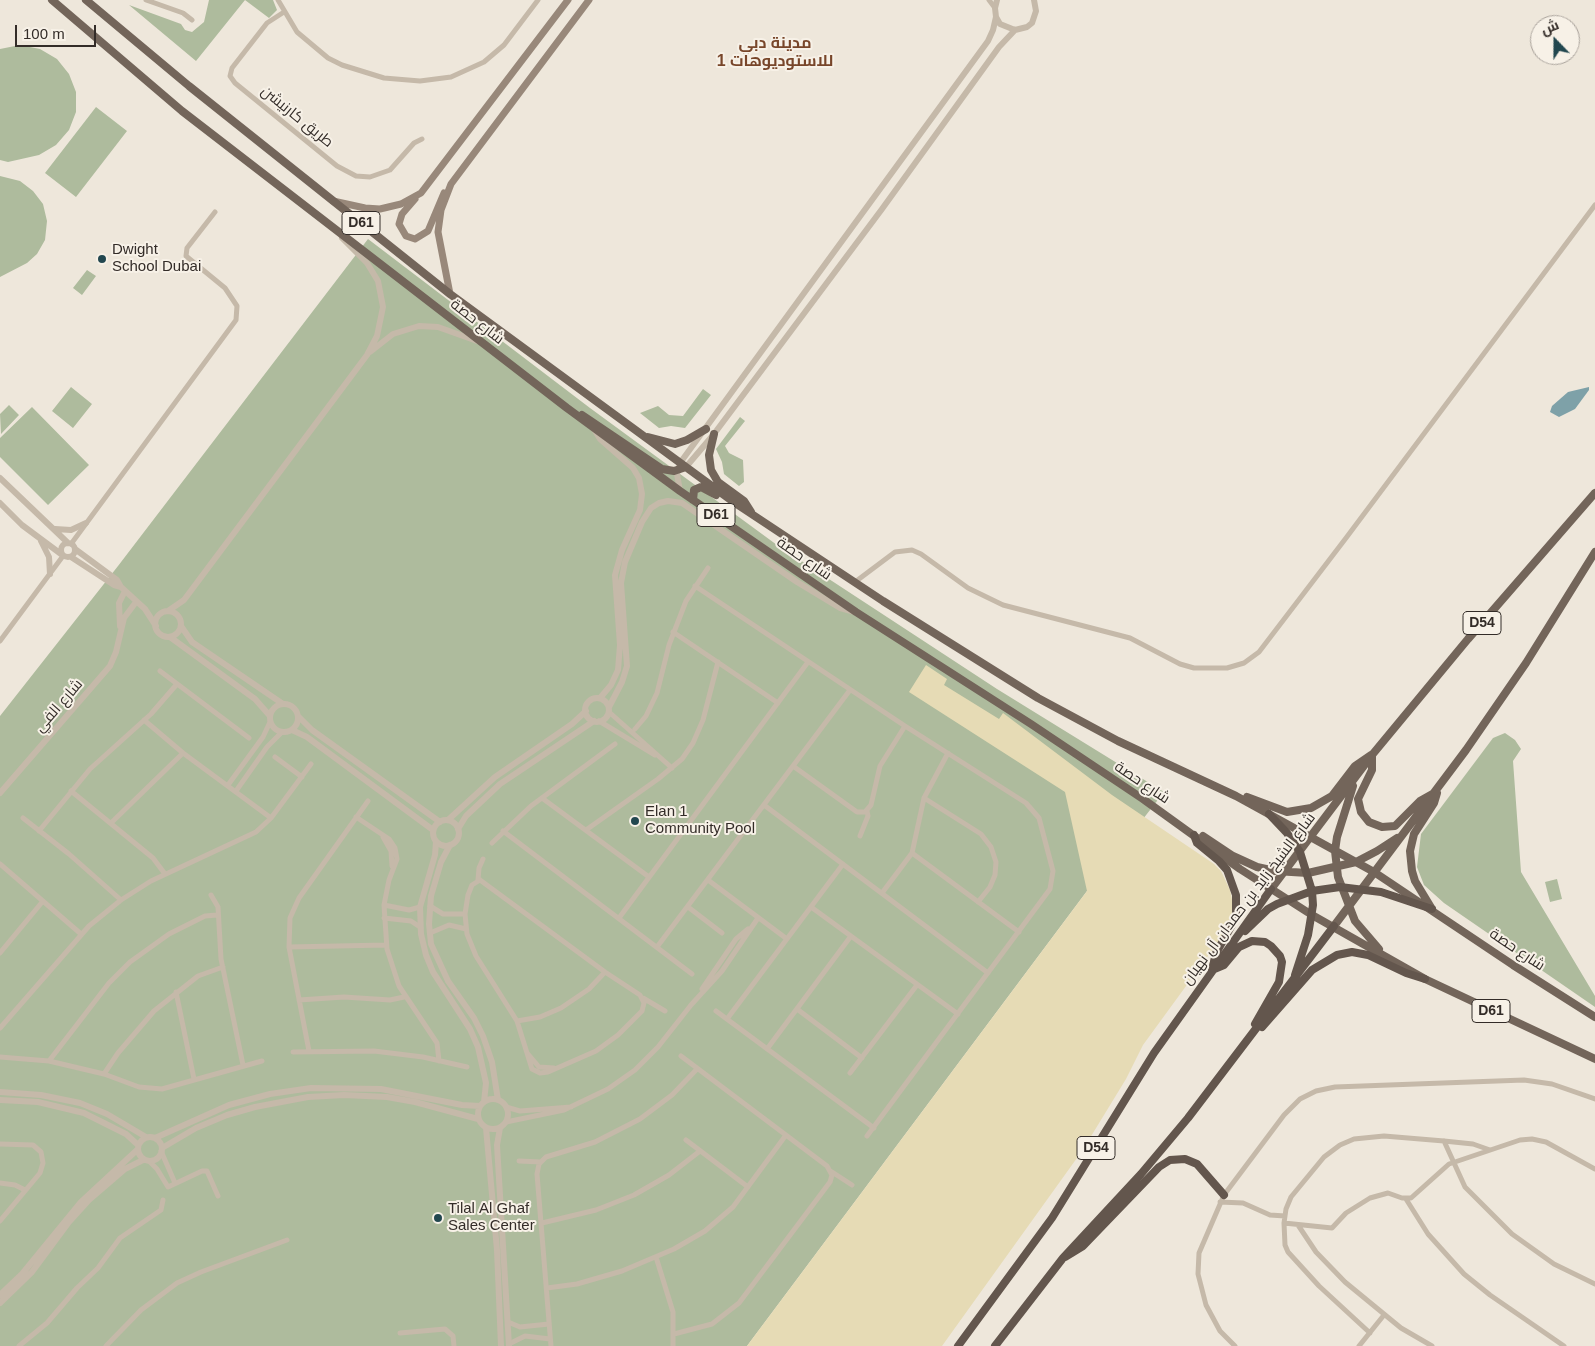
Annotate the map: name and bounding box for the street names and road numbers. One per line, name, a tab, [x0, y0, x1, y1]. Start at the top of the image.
street label: طريق كارنيشن	[257, 82, 337, 152]
road number: D61	[342, 212, 380, 234]
street label: شارع حصة	[447, 296, 507, 348]
road number: D61	[697, 504, 735, 526]
street label: شارع حصة	[773, 534, 835, 584]
road number: D54	[1463, 612, 1501, 634]
street label: شارع الفي	[31, 676, 87, 736]
street label: شارع حصة	[1111, 758, 1173, 808]
street label: شارع الشيخ زايد بن حمدان آل نهيان	[1178, 809, 1320, 989]
street label: شارع حصة	[1486, 925, 1548, 975]
road number: D61	[1472, 999, 1510, 1022]
road number: D54	[1077, 1136, 1115, 1160]

